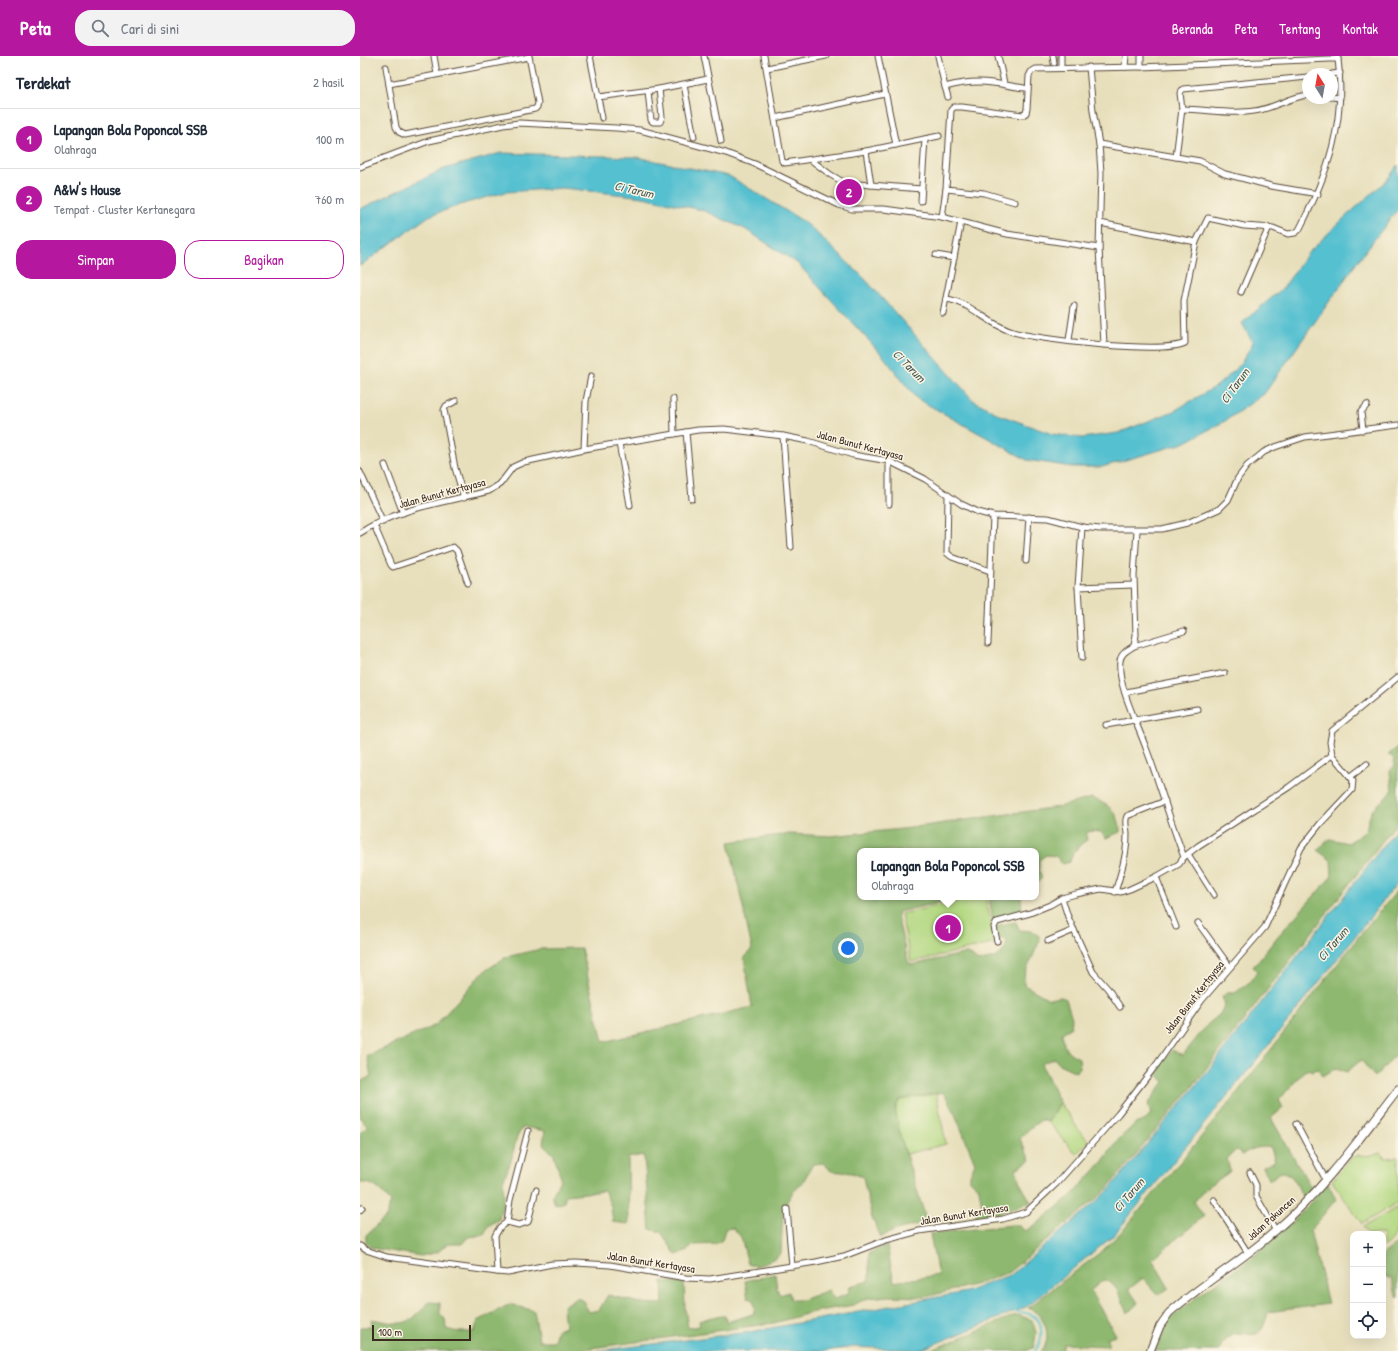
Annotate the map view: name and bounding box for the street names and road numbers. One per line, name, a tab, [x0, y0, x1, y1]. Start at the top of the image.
street label: Jalan Bunut Kertayasa	[815, 427, 905, 463]
street label: Jalan Bunut Kertayasa	[397, 475, 487, 511]
street label: Jalan Bunut Kertayasa	[1161, 957, 1227, 1036]
street label: Jalan Pakuncen	[1244, 1193, 1298, 1243]
street label: Jalan Bunut Kertayasa	[919, 1200, 1010, 1228]
street label: Jalan Bunut Kertayasa	[606, 1248, 697, 1276]

